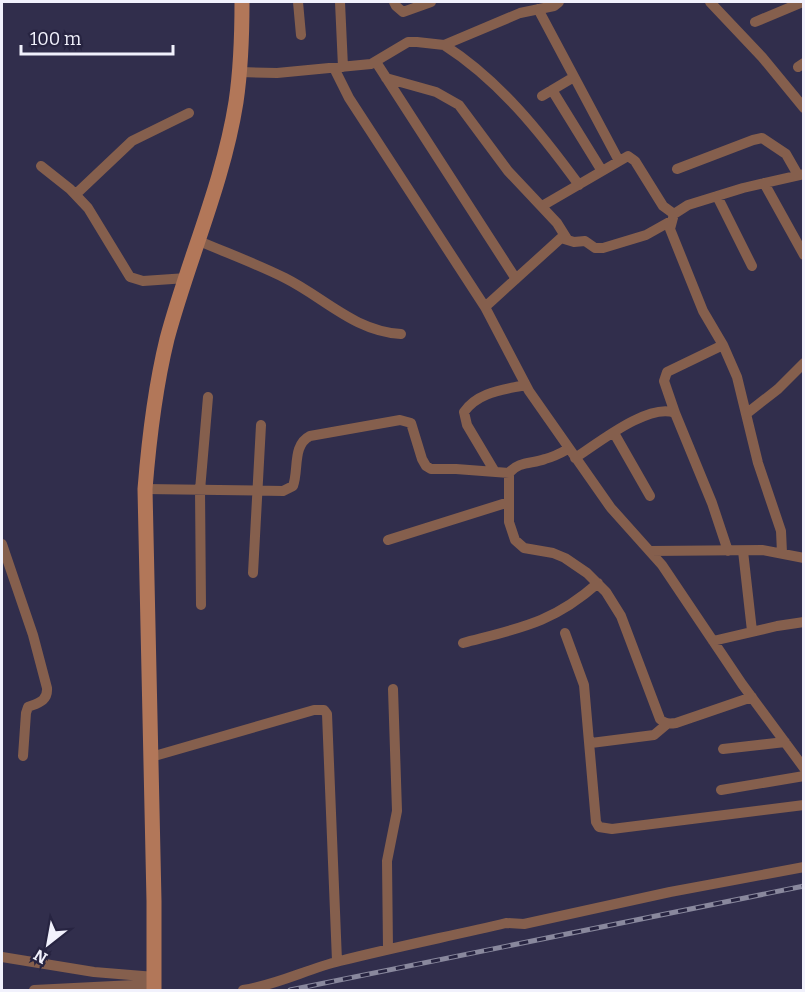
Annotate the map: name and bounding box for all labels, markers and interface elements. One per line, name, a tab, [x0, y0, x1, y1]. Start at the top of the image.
scale bar	[21, 18, 172, 56]
text: 100 m	[30, 28, 81, 50]
north arrow	[18, 914, 78, 974]
text: N	[30, 945, 51, 968]

